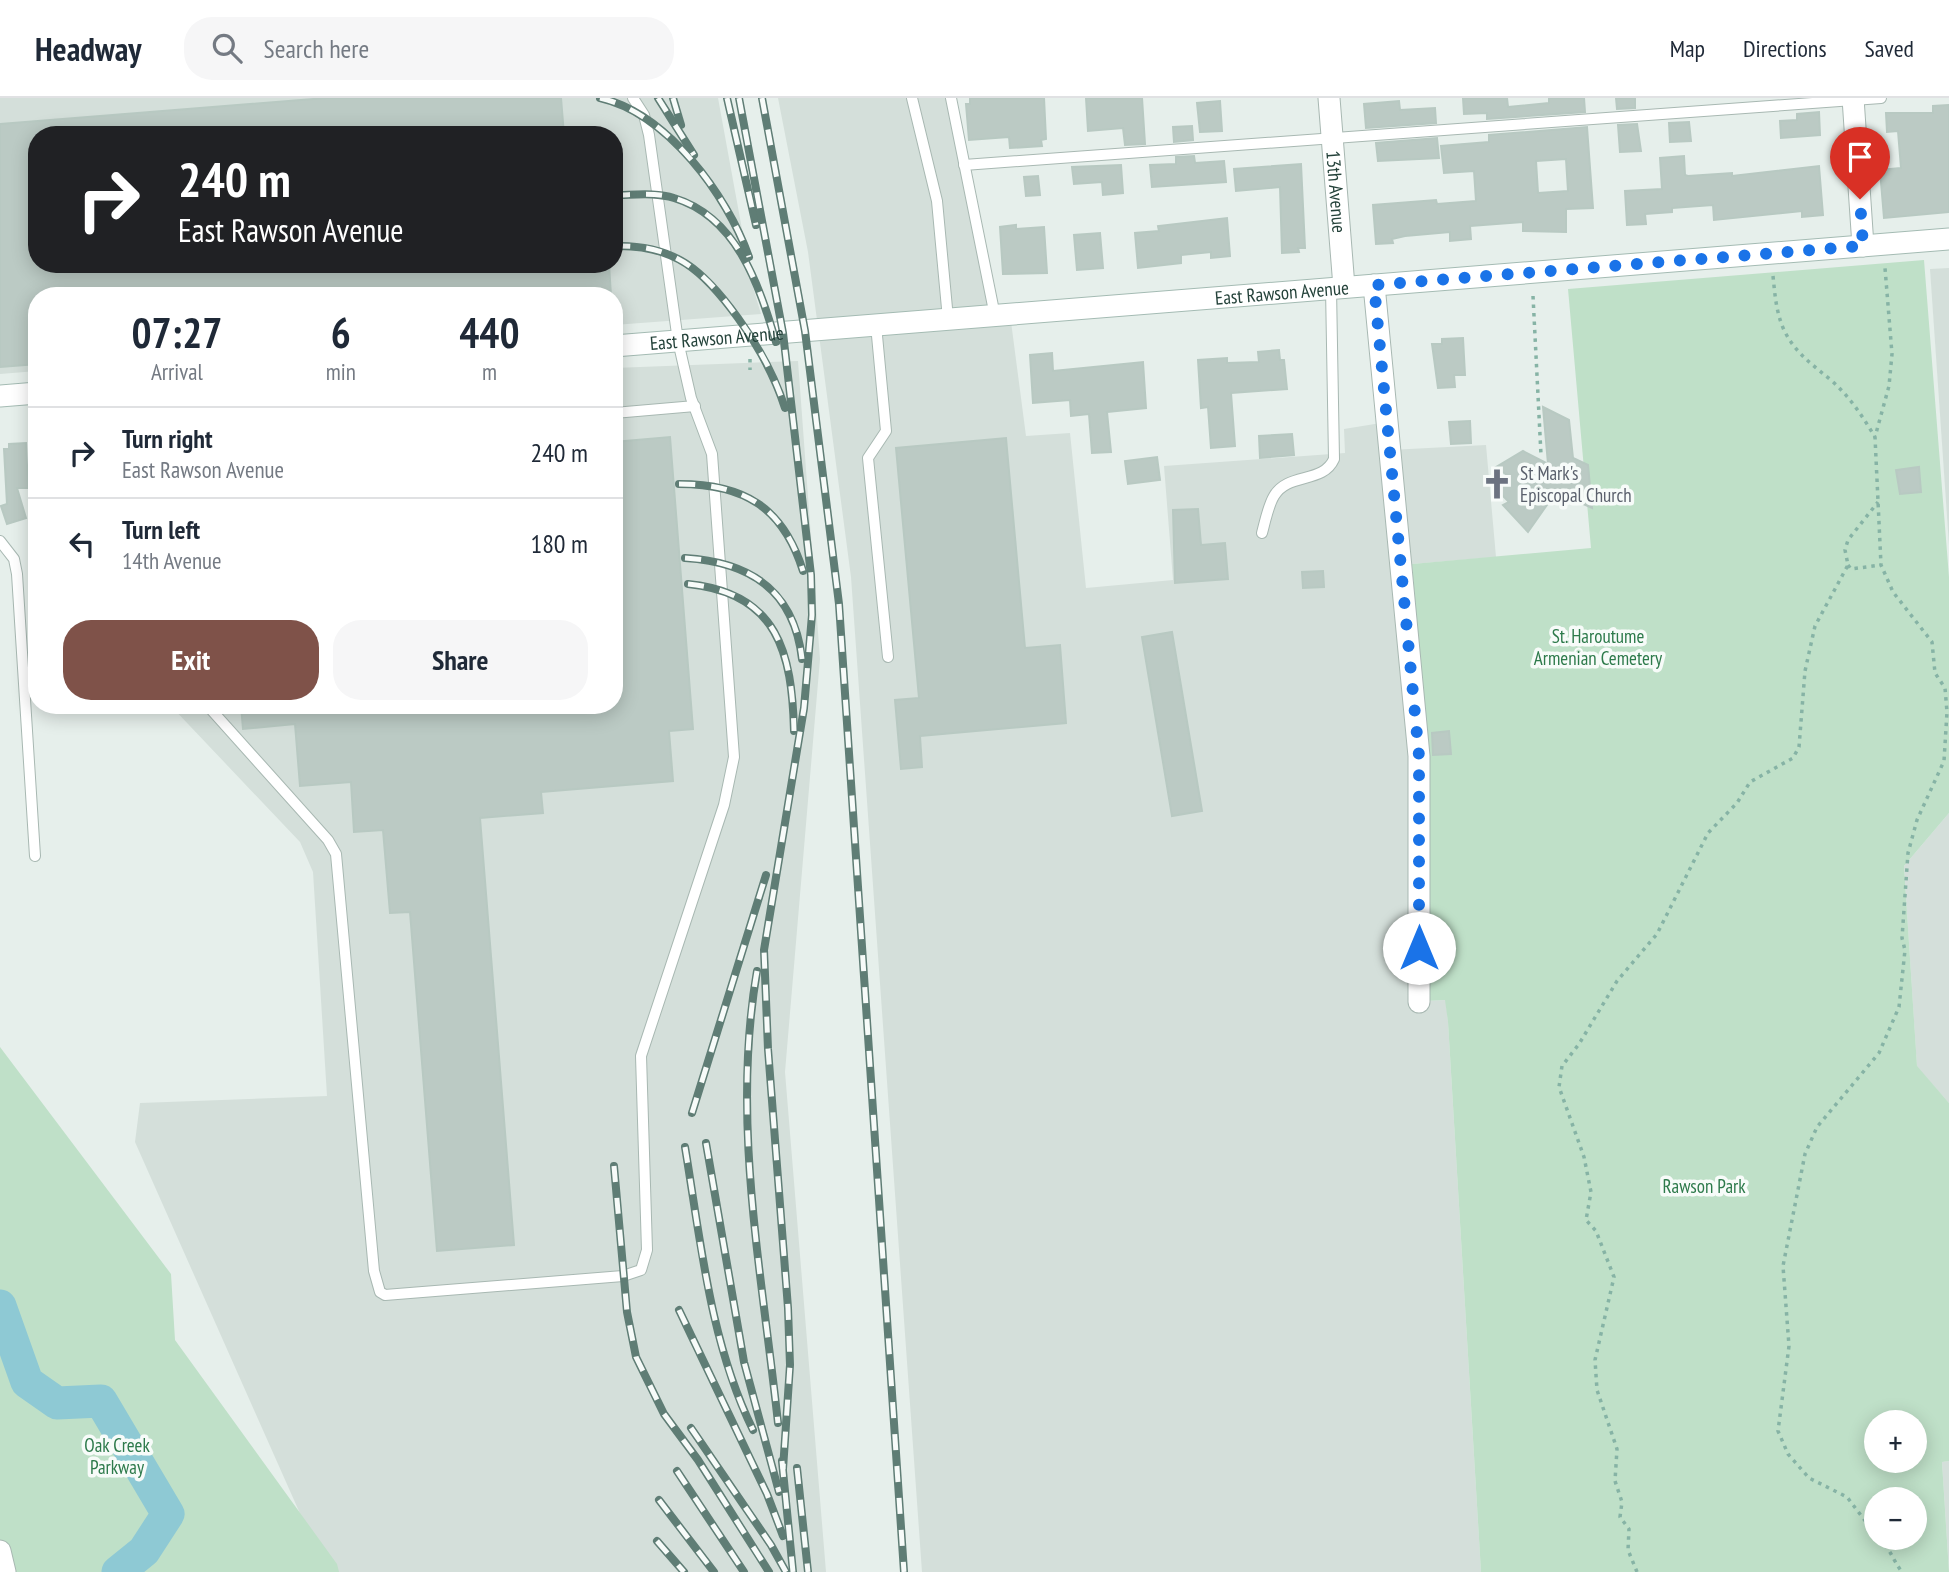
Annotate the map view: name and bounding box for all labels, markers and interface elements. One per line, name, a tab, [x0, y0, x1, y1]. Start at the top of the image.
search box	[184, 17, 674, 80]
text: Headway	[35, 27, 142, 70]
icon: search	[208, 29, 246, 67]
text: Search here	[264, 32, 369, 65]
text: Map	[1670, 33, 1705, 64]
text: Directions	[1743, 33, 1827, 64]
text: Saved	[1865, 33, 1914, 64]
pin	[1830, 127, 1890, 199]
icon: arrive	[1841, 138, 1879, 176]
text: 240 m	[178, 147, 291, 211]
street label: 13th Avenue	[1321, 150, 1352, 234]
icon: right	[63, 154, 154, 245]
text: East Rawson Avenue	[178, 209, 404, 251]
street label: East Rawson Avenue	[1214, 275, 1350, 310]
text: 07:27	[131, 305, 222, 360]
text: 6	[331, 305, 351, 360]
text: 440	[459, 305, 520, 360]
street label: East Rawson Avenue	[649, 320, 785, 355]
text: Arrival	[151, 357, 203, 386]
text: min	[326, 357, 356, 386]
text: m	[482, 357, 497, 386]
text: Turn right	[122, 422, 213, 455]
icon: right	[63, 434, 101, 472]
text: 240 m	[530, 436, 588, 469]
text: East Rawson Avenue	[122, 455, 284, 484]
place label: St Mark's Episcopal Church	[1520, 461, 1632, 507]
church icon: St Mark's Episcopal Church	[1480, 467, 1514, 501]
text: Turn left	[122, 513, 200, 546]
icon: left	[63, 525, 101, 563]
text: 180 m	[530, 527, 588, 560]
text: 14th Avenue	[122, 546, 222, 575]
button: Exit	[63, 620, 319, 700]
button: Share	[333, 620, 588, 700]
park label: St. Haroutume Armenian Cemetery	[1534, 624, 1663, 670]
position arrow	[1382, 911, 1456, 985]
park label: Rawson Park	[1662, 1174, 1746, 1198]
map controls	[1864, 1410, 1927, 1550]
button: +	[1864, 1410, 1927, 1473]
park label: Oak Creek Parkway	[84, 1433, 150, 1479]
button: −	[1864, 1487, 1927, 1550]

